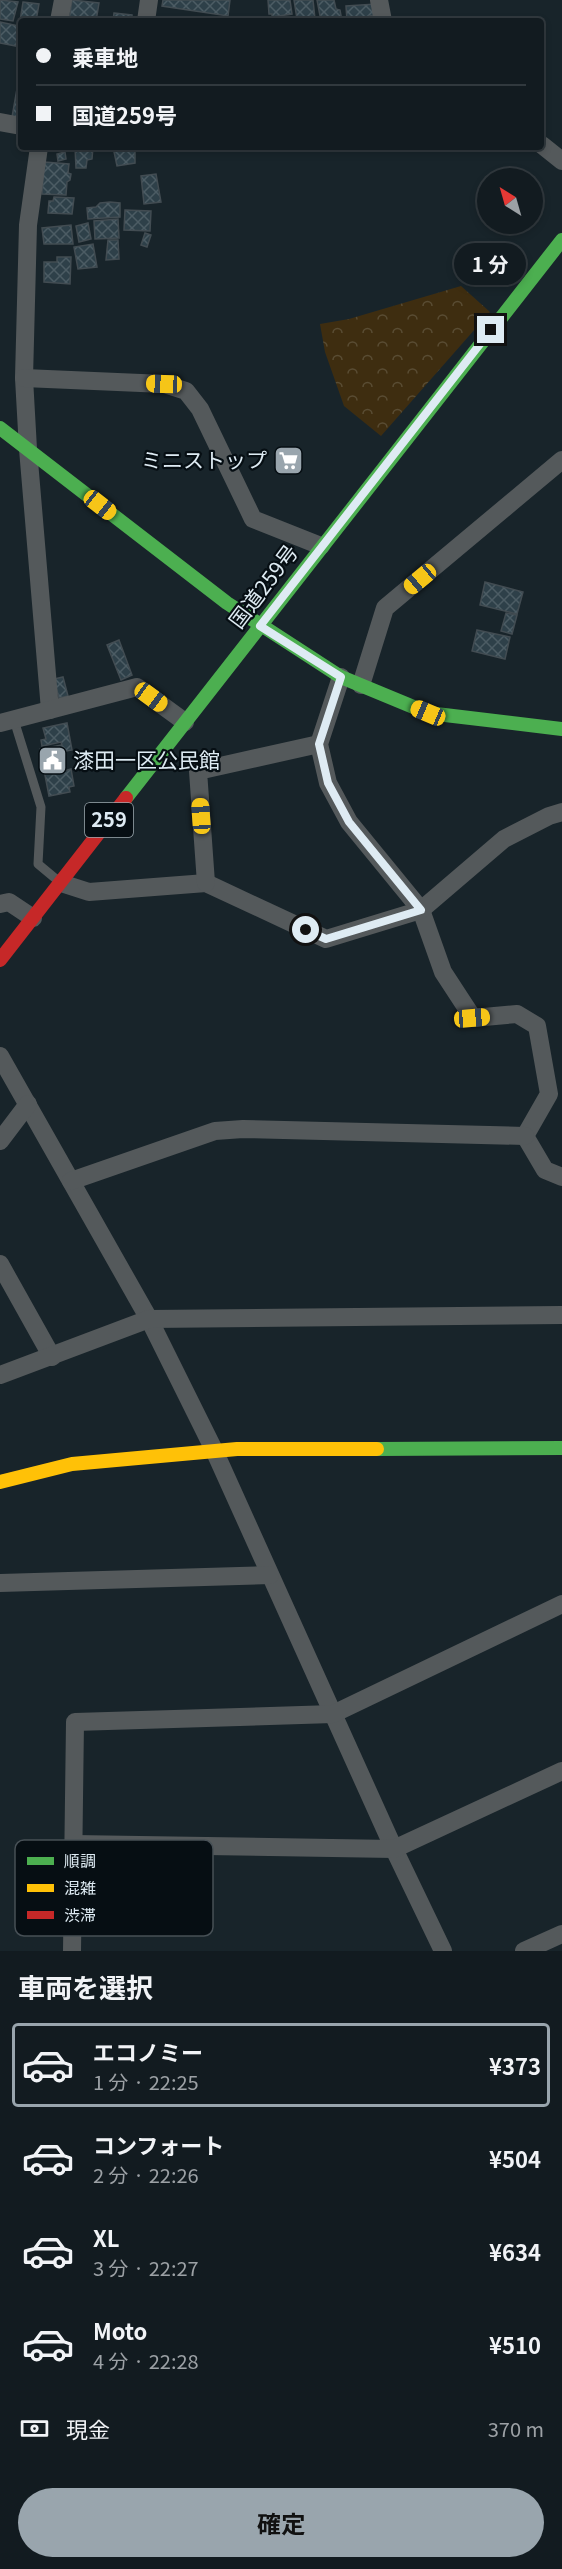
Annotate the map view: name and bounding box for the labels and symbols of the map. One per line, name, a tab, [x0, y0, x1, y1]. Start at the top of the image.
north arrow	[477, 168, 543, 234]
callout: 1 分	[455, 243, 527, 285]
route end	[477, 316, 504, 343]
car	[146, 374, 182, 394]
place label: ミニストップ	[141, 444, 267, 474]
supermarket icon: ミニストップ	[272, 445, 304, 477]
car	[80, 487, 120, 523]
street label: 国道259号	[221, 538, 304, 634]
car	[400, 561, 440, 597]
car	[131, 679, 171, 715]
car	[408, 698, 448, 728]
place label: 漆田一区公民館	[73, 744, 220, 774]
public building icon: 漆田一区公民館	[36, 745, 68, 777]
car	[191, 797, 211, 835]
road number: 259	[85, 803, 133, 837]
route start	[292, 916, 319, 943]
car	[453, 1007, 491, 1029]
legend	[15, 1840, 213, 1936]
text: 順調	[64, 1848, 96, 1872]
text: 混雑	[64, 1875, 96, 1899]
text: 渋滞	[64, 1902, 96, 1926]

